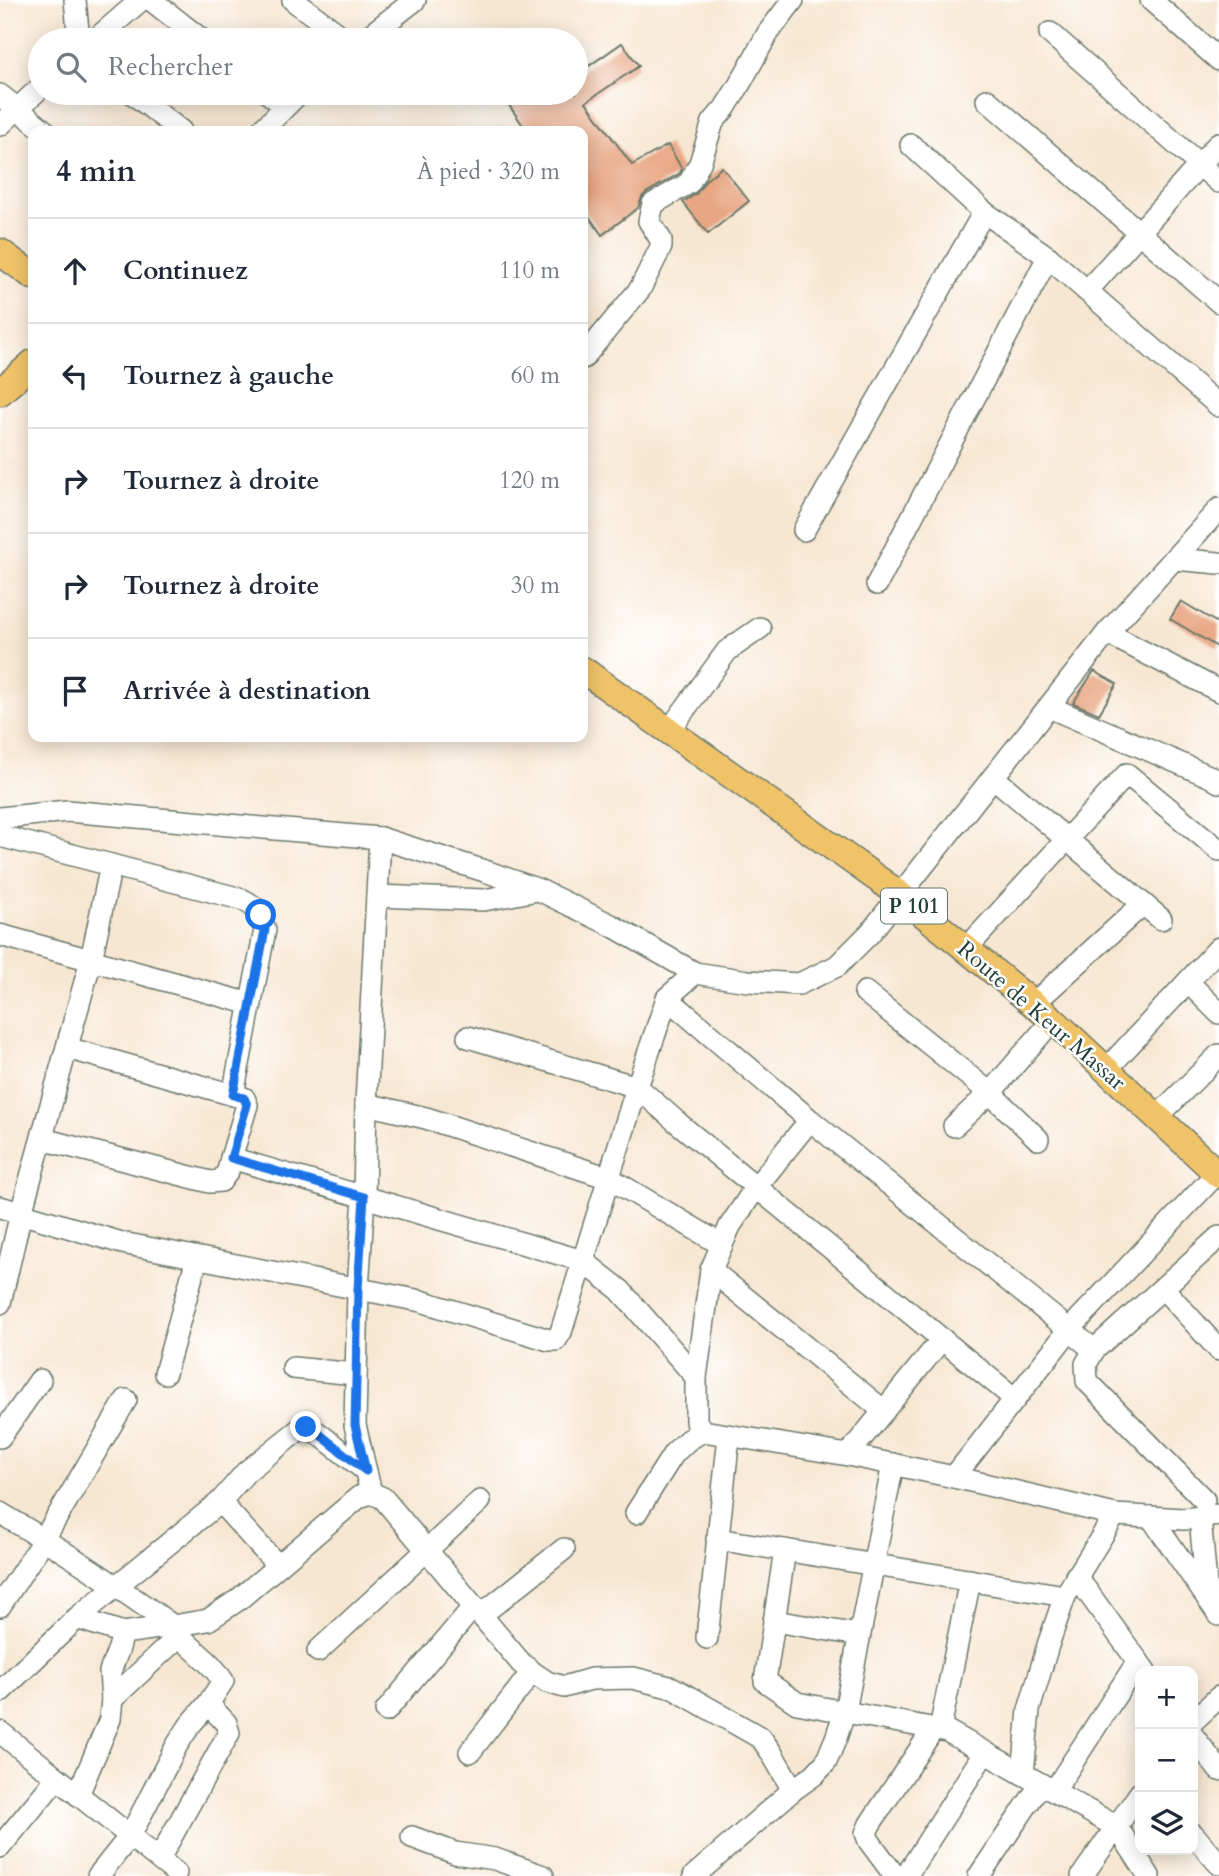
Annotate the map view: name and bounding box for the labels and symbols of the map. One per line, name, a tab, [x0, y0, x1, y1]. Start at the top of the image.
road number: P 101	[881, 888, 947, 923]
route start	[245, 899, 276, 930]
street label: Route de Keur Massar	[951, 934, 1133, 1098]
route end	[290, 1411, 321, 1442]

